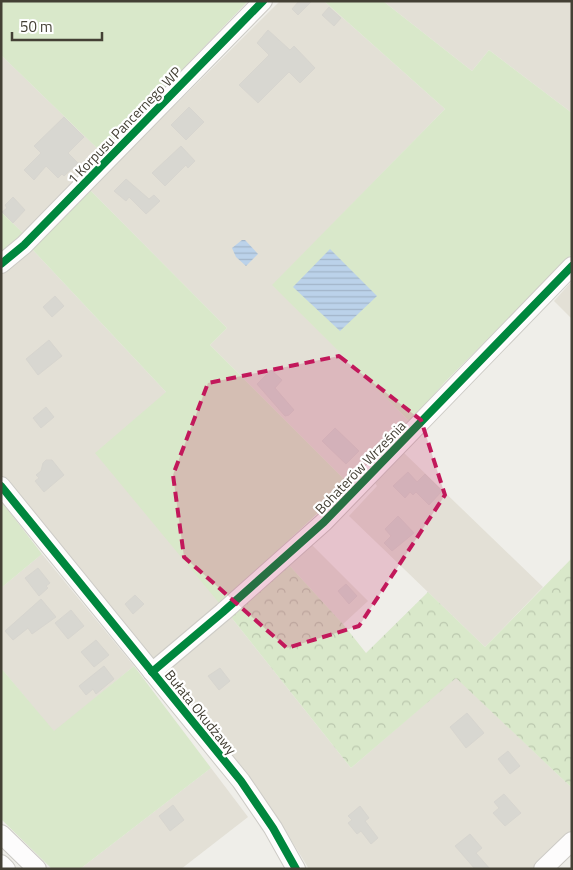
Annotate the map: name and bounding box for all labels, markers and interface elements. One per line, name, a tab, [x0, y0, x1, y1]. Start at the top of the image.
scale bar	[12, 10, 102, 42]
text: 50 m	[20, 15, 53, 38]
street label: 1 Korpusu Pancernego WP	[62, 61, 186, 189]
street label: Bohaterów Września	[310, 416, 410, 518]
street label: Bułata Okudżawy	[160, 665, 242, 759]

